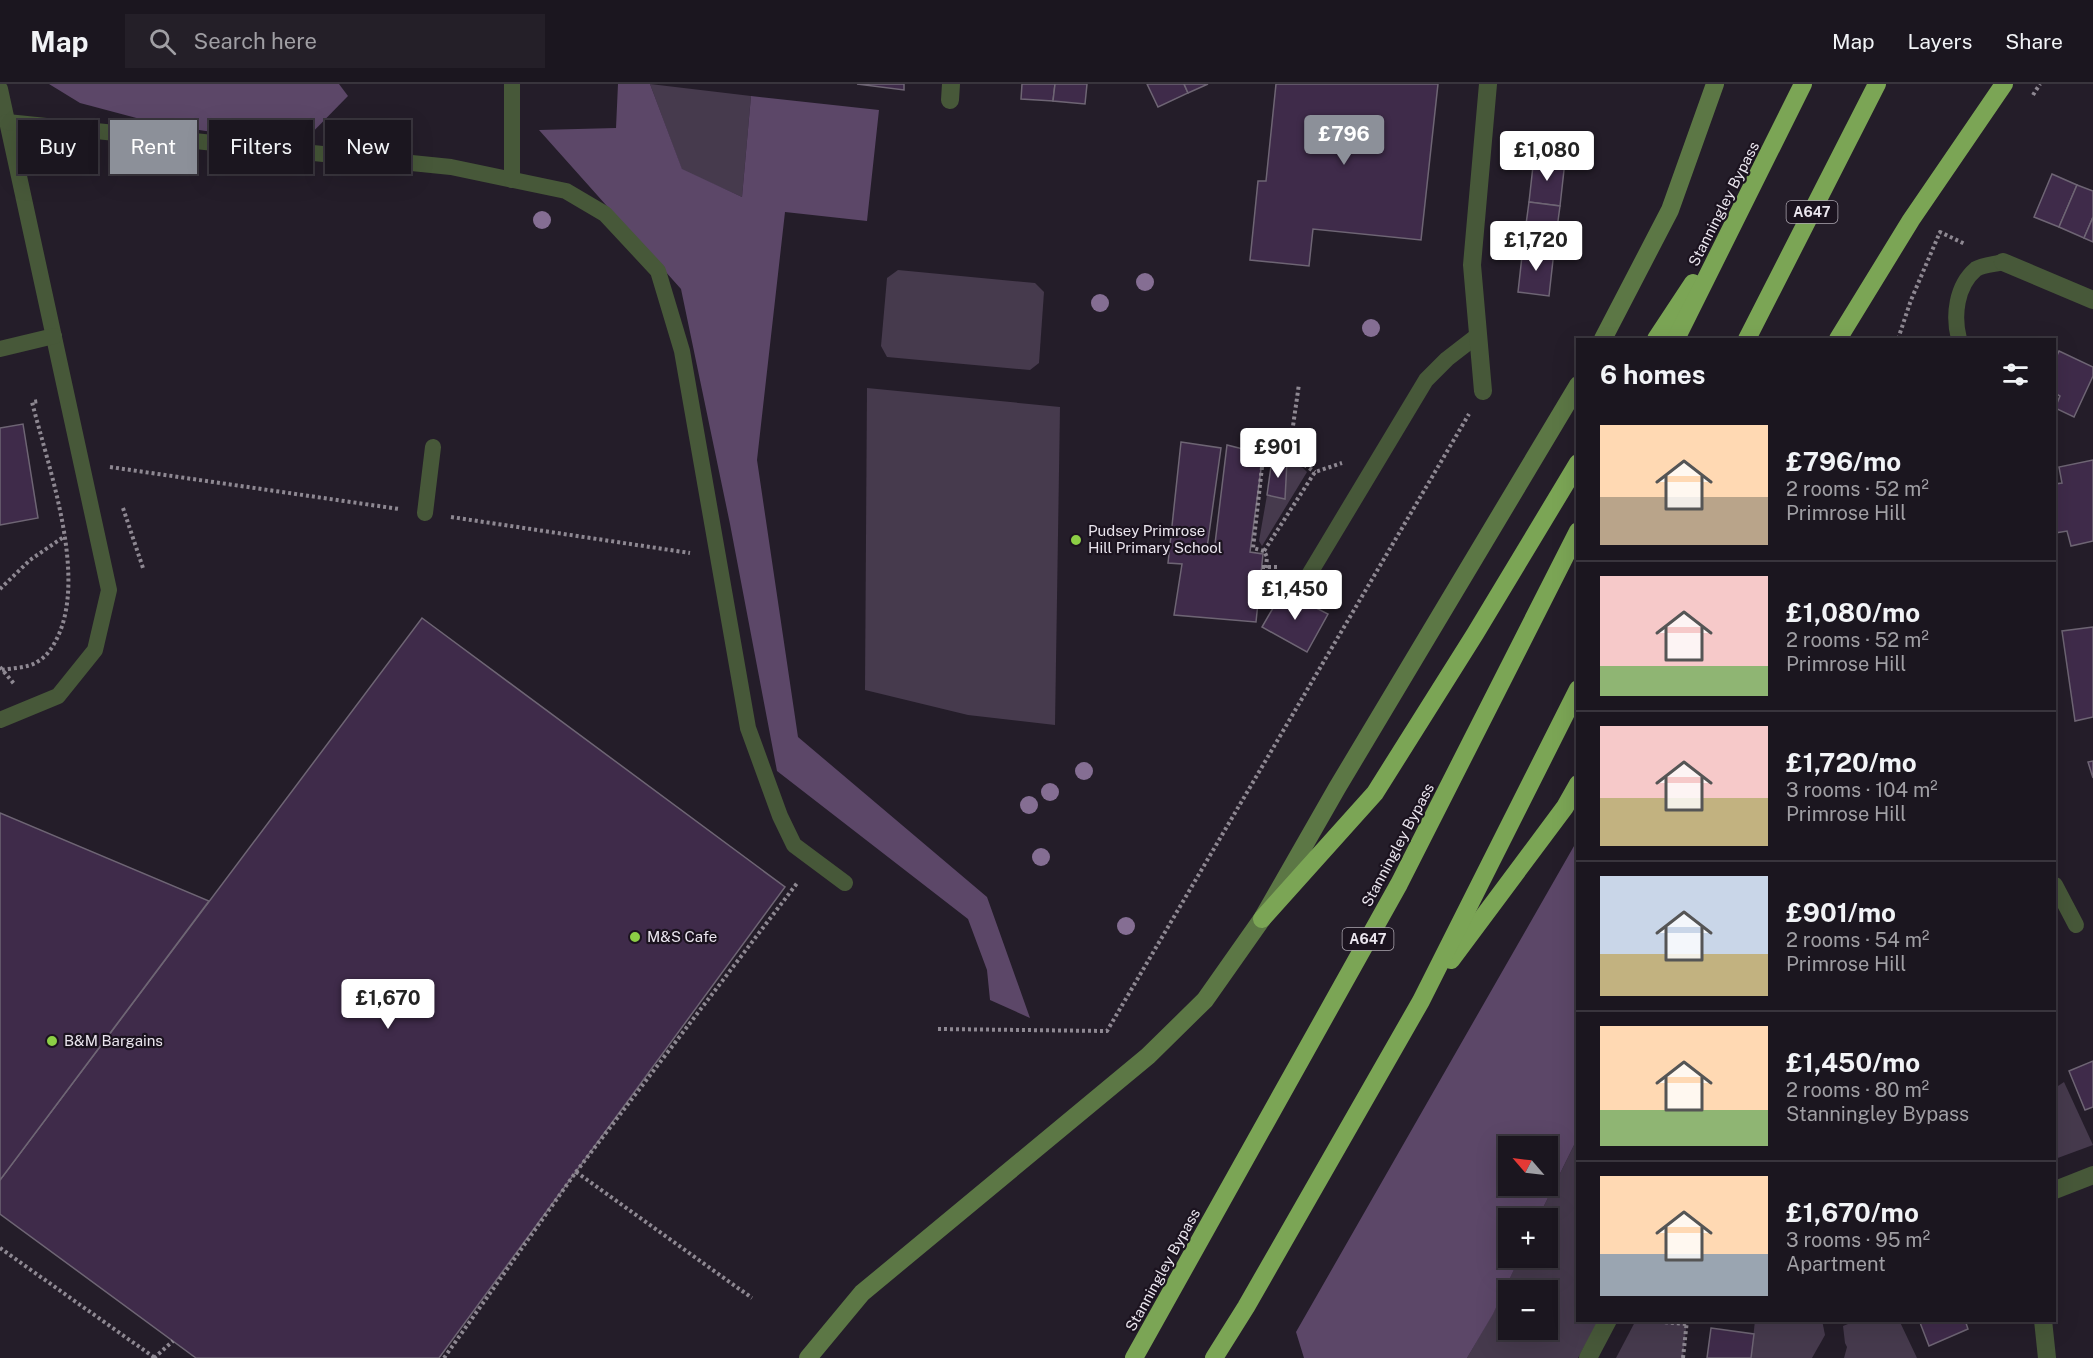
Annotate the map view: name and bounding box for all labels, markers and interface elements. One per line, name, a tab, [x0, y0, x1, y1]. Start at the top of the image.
search box	[125, 14, 545, 68]
text: Map	[30, 25, 89, 58]
icon: search	[146, 25, 179, 58]
text: Search here	[194, 28, 317, 54]
text: Map	[1832, 29, 1875, 54]
text: Layers	[1908, 29, 1972, 54]
text: Share	[2005, 29, 2063, 54]
pin: £796	[1308, 115, 1380, 166]
chip: Buy	[18, 120, 98, 174]
chip: Rent	[110, 120, 197, 174]
chip: Filters	[209, 120, 313, 174]
chip: New	[325, 120, 411, 174]
text: £796	[1318, 122, 1370, 146]
pin: £1,080	[1498, 131, 1596, 182]
text: £1,080	[1514, 138, 1580, 162]
street label: Stanningley Bypass	[1685, 139, 1762, 269]
road number: A647	[1786, 201, 1838, 223]
pin: £1,720	[1487, 221, 1585, 272]
text: £1,720	[1504, 228, 1568, 252]
icon: filters	[1999, 358, 2032, 391]
text: 6 homes	[1600, 359, 1705, 390]
pin: £901	[1242, 428, 1314, 479]
text: £901	[1254, 435, 1302, 459]
text: £796/mo	[1786, 446, 1901, 477]
icon: home	[1648, 449, 1720, 521]
text: 2 rooms · 52 m²	[1786, 477, 1929, 501]
text: Primrose Hill	[1786, 501, 1906, 525]
place label: Pudsey Primrose Hill Primary School	[1088, 522, 1222, 556]
marker: Pudsey Primrose Hill Primary School	[1069, 533, 1083, 547]
pin: £1,450	[1246, 570, 1344, 621]
text: £1,450	[1262, 577, 1328, 601]
text: £1,080/mo	[1786, 597, 1920, 628]
icon: home	[1648, 600, 1720, 672]
text: 2 rooms · 52 m²	[1786, 628, 1929, 652]
text: Primrose Hill	[1786, 652, 1906, 676]
text: £1,720/mo	[1786, 747, 1917, 778]
icon: home	[1648, 750, 1720, 822]
text: 3 rooms · 104 m²	[1786, 778, 1938, 802]
street label: Stanningley Bypass	[1358, 780, 1437, 909]
text: Primrose Hill	[1786, 802, 1906, 826]
text: £901/mo	[1786, 897, 1896, 928]
icon: home	[1648, 900, 1720, 972]
place label: M&S Cafe	[647, 928, 717, 945]
road number: A647	[1342, 928, 1394, 950]
text: 2 rooms · 54 m²	[1786, 928, 1929, 952]
marker: M&S Cafe	[628, 930, 642, 944]
text: Primrose Hill	[1786, 952, 1906, 976]
pin: £1,670	[339, 979, 437, 1030]
text: £1,670	[355, 986, 421, 1010]
place label: B&M Bargains	[64, 1032, 163, 1049]
marker: B&M Bargains	[45, 1034, 59, 1048]
text: £1,450/mo	[1786, 1047, 1920, 1078]
icon: home	[1648, 1050, 1720, 1122]
text: 2 rooms · 80 m²	[1786, 1078, 1929, 1102]
text: Stanningley Bypass	[1786, 1102, 1969, 1126]
north arrow	[1498, 1136, 1558, 1196]
map controls	[1498, 1136, 1558, 1340]
text: £1,670/mo	[1786, 1197, 1919, 1228]
icon: home	[1648, 1200, 1720, 1272]
street label: Stanningley Bypass	[1122, 1206, 1203, 1334]
button: +	[1498, 1208, 1558, 1268]
text: 3 rooms · 95 m²	[1786, 1228, 1930, 1252]
text: Apartment	[1786, 1252, 1886, 1276]
button: −	[1498, 1280, 1558, 1340]

